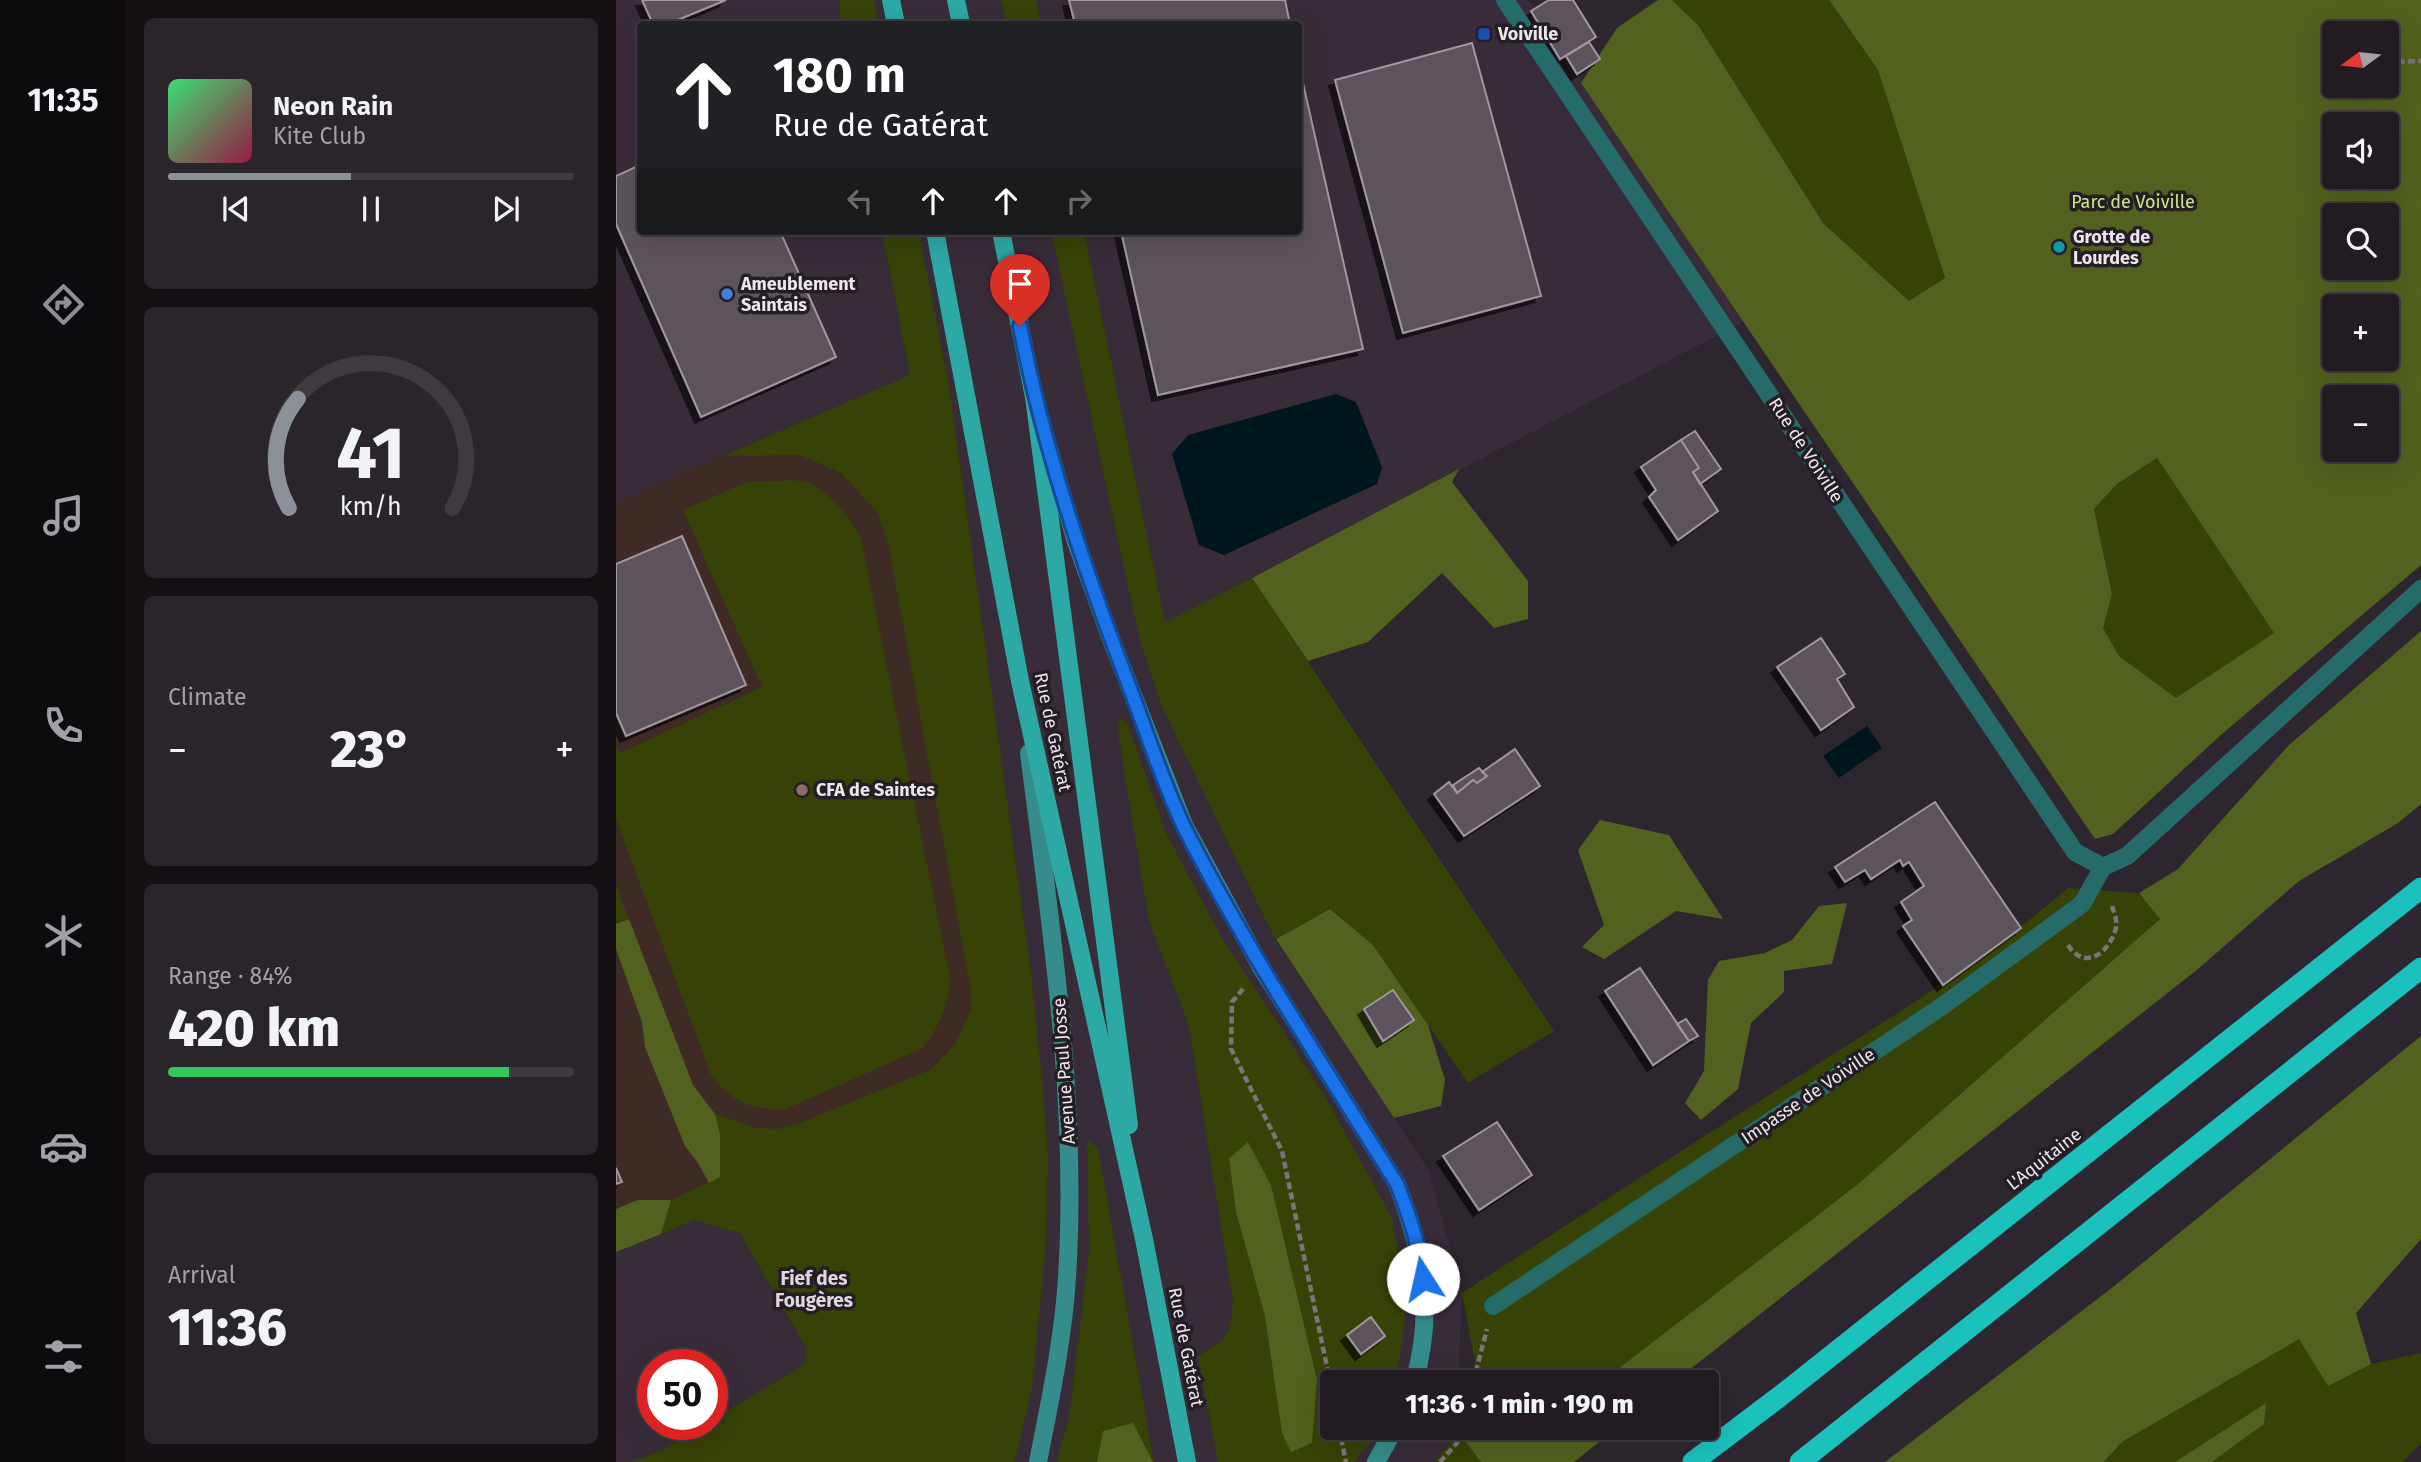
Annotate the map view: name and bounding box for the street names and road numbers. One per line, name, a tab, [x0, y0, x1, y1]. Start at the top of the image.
street label: Rue de Voiville	[1764, 393, 1848, 507]
street label: Rue de Gatérat	[1030, 670, 1076, 794]
street label: Avenue Paul Josse	[1048, 997, 1080, 1145]
street label: Impasse de Voiville	[1737, 1043, 1879, 1149]
street label: L'Aquitaine	[2002, 1123, 2086, 1195]
street label: Rue de Gatérat	[1164, 1285, 1208, 1409]

